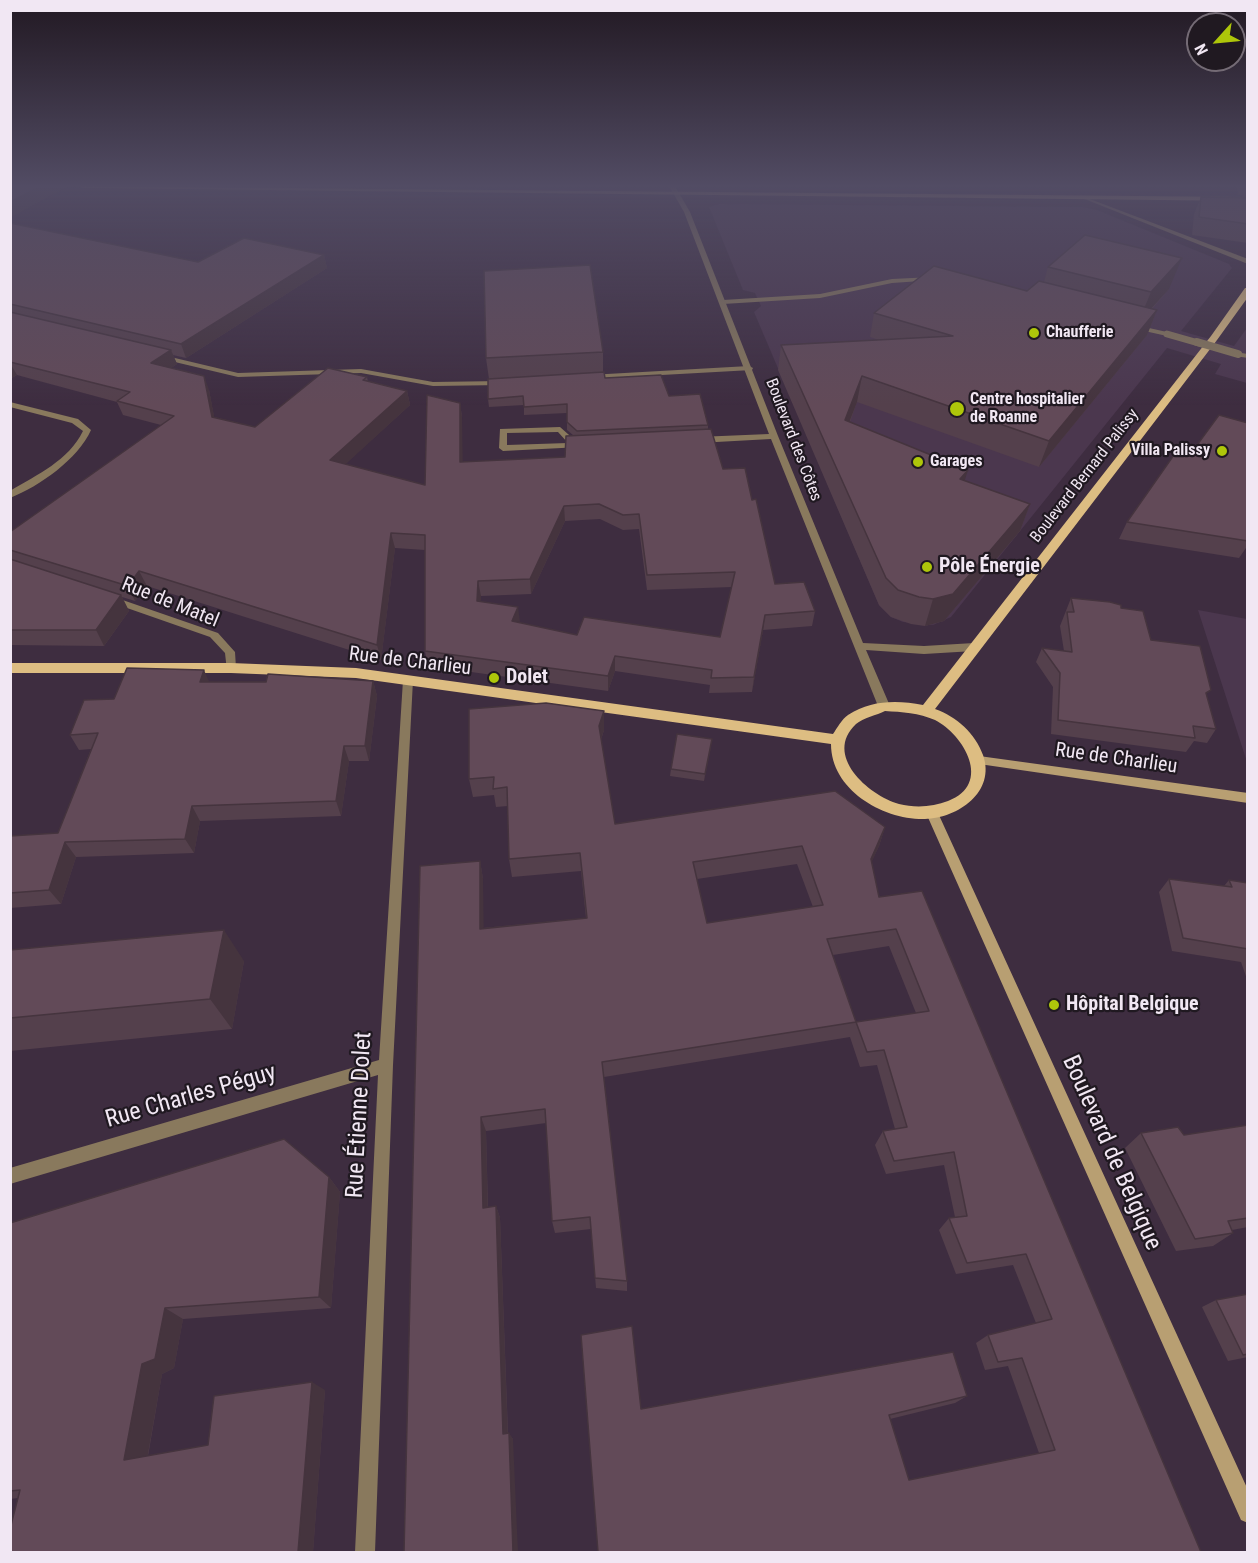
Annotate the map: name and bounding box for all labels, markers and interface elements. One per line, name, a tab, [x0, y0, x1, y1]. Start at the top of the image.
north arrow	[1186, 12, 1246, 72]
text: N	[1191, 41, 1212, 58]
place label: Chaufferie	[1046, 323, 1113, 343]
marker: Chaufferie	[1027, 326, 1041, 340]
street label: Boulevard des Côtes	[761, 376, 825, 504]
place label: Centre hospitalier de Roanne	[970, 390, 1085, 428]
marker: Centre hospitalier de Roanne	[948, 400, 966, 418]
street label: Boulevard Bernard Palissy	[1027, 405, 1143, 547]
place label: Villa Palissy	[1131, 441, 1210, 461]
marker: Villa Palissy	[1215, 444, 1229, 458]
place label: Garages	[930, 452, 982, 472]
marker: Garages	[911, 455, 925, 469]
place label: Pôle Énergie	[939, 555, 1040, 579]
marker: Pôle Énergie	[920, 560, 934, 574]
street label: Rue de Matel	[118, 573, 222, 633]
street label: Rue de Charlieu	[347, 643, 473, 681]
place label: Dolet	[506, 666, 548, 690]
marker: Dolet	[487, 671, 501, 685]
street label: Rue de Charlieu	[1053, 739, 1179, 779]
place label: Hôpital Belgique	[1066, 993, 1199, 1017]
marker: Hôpital Belgique	[1047, 998, 1061, 1012]
street label: Rue Étienne Dolet	[341, 1031, 379, 1199]
street label: Boulevard de Belgique	[1055, 1051, 1167, 1255]
street label: Rue Charles Péguy	[102, 1059, 280, 1135]

